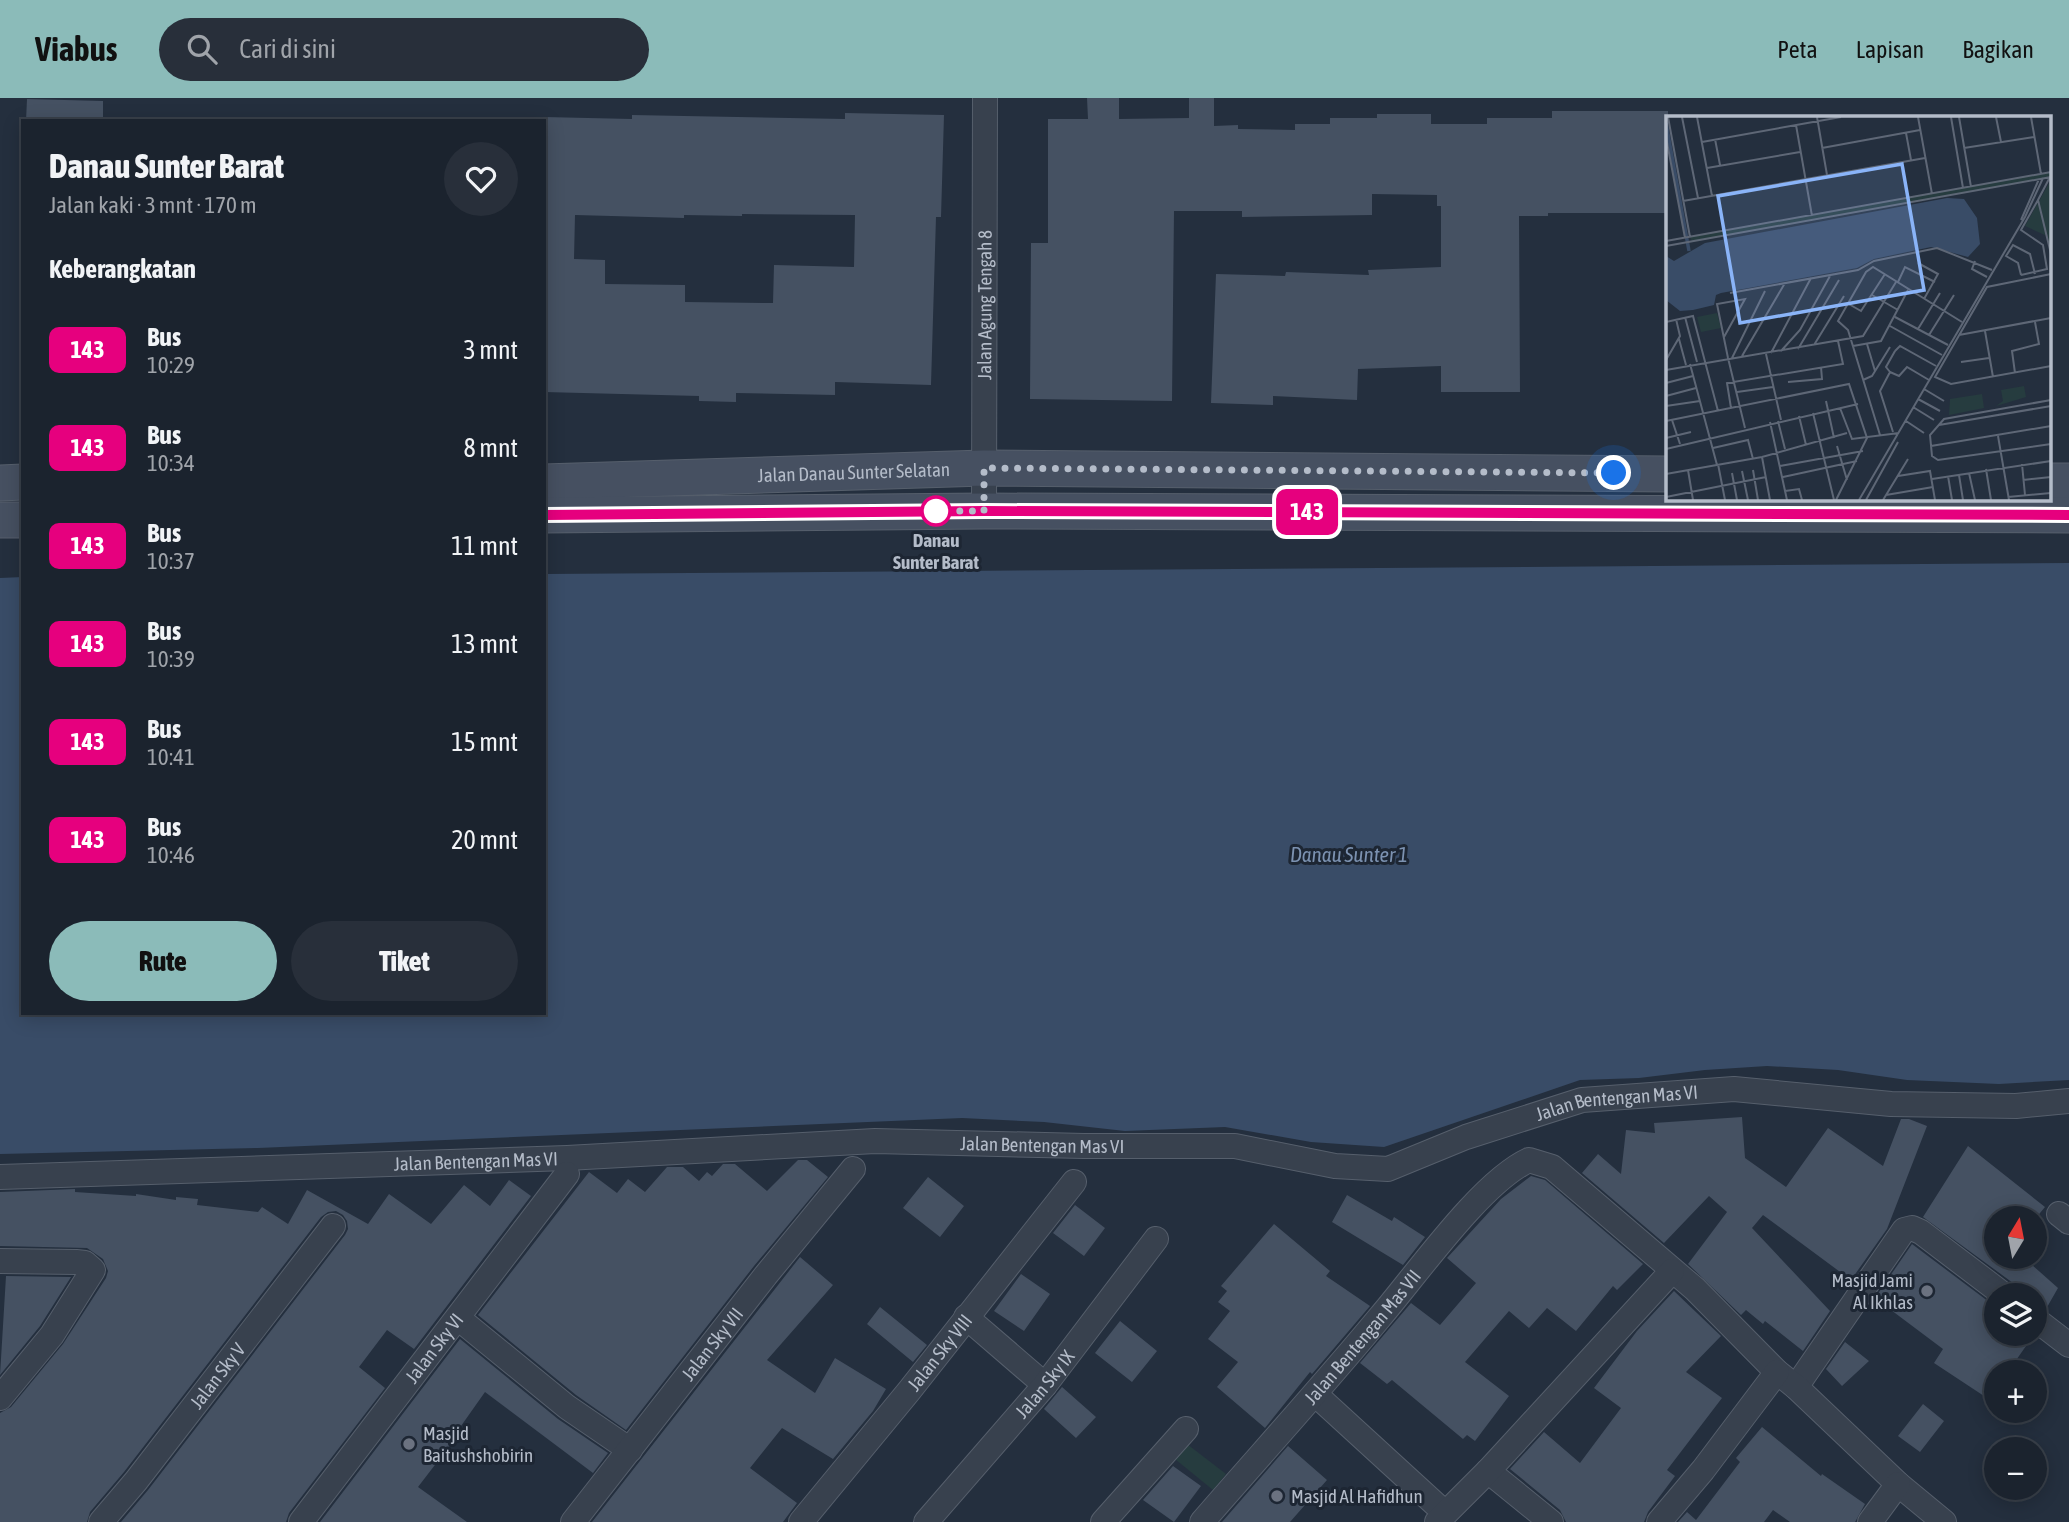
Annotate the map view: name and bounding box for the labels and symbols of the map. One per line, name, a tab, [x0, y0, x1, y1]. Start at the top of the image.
inset map	[1666, 116, 2052, 500]
street label: Jalan Agung Tengah 8	[973, 230, 996, 380]
your location	[1596, 455, 1631, 490]
street label: Jalan Danau Sunter Selatan	[757, 458, 950, 486]
line badge: 143	[1267, 489, 1347, 535]
marker: Danau Sunter Barat	[921, 496, 951, 526]
place label: Danau Sunter Barat	[893, 529, 979, 573]
water label: Danau Sunter 1	[1290, 842, 1408, 866]
street label: Jalan Bentengan Mas VI	[1533, 1081, 1699, 1125]
street label: Jalan Bentengan Mas VI	[960, 1132, 1124, 1157]
street label: Jalan Bentengan Mas VI	[393, 1147, 558, 1175]
north arrow	[1984, 1206, 2048, 1269]
street label: Jalan Bentengan Mas VII	[1300, 1265, 1425, 1409]
place label: Masjid Jami Al Ikhlas	[1831, 1269, 1913, 1313]
marker: Masjid Jami Al Ikhlas	[1919, 1283, 1935, 1299]
street label: Jalan Sky VII	[677, 1303, 747, 1385]
street label: Jalan Sky VI	[400, 1309, 468, 1387]
street label: Jalan Sky VIII	[903, 1310, 976, 1395]
street label: Jalan Sky V	[185, 1338, 250, 1413]
street label: Jalan Sky IX	[1011, 1345, 1079, 1422]
place label: Masjid Baitushshobirin	[423, 1422, 533, 1466]
marker: Masjid Baitushshobirin	[401, 1436, 417, 1452]
place label: Masjid Al Hafidhun	[1291, 1485, 1423, 1507]
marker: Masjid Al Hafidhun	[1269, 1488, 1285, 1504]

